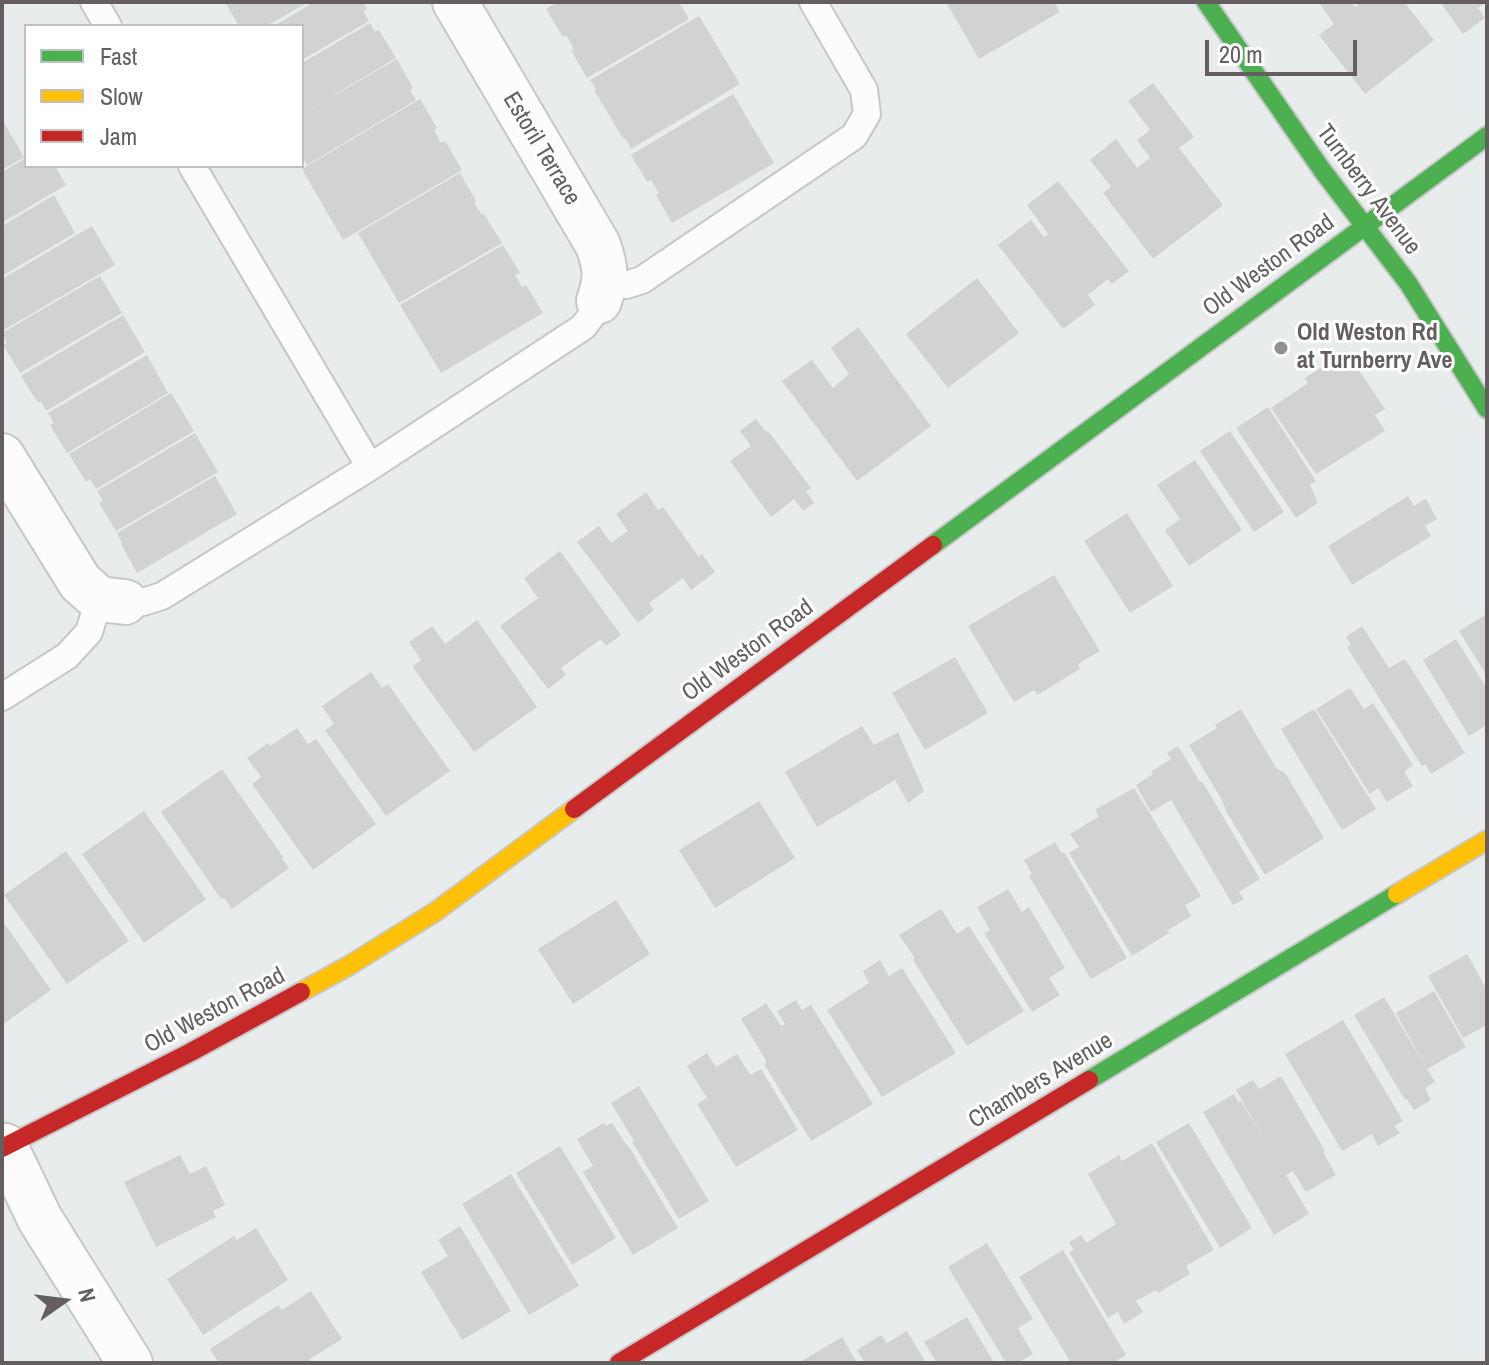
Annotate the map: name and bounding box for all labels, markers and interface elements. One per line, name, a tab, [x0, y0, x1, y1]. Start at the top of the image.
legend	[24, 24, 304, 168]
scale bar	[1209, 24, 1361, 74]
text: 20 m	[1219, 38, 1263, 70]
text: Fast	[100, 40, 137, 72]
text: Slow	[100, 80, 143, 112]
street label: Estoril Terrace	[496, 87, 586, 211]
street label: Turnberry Avenue	[1310, 119, 1426, 261]
text: Jam	[100, 120, 137, 152]
street label: Old Weston Road	[1198, 209, 1340, 323]
place label: Old Weston Rd at Turnberry Ave	[1297, 320, 1452, 376]
marker: Old Weston Rd at Turnberry Ave	[1272, 339, 1290, 357]
street label: Old Weston Road	[677, 594, 819, 708]
street label: Old Weston Road	[140, 962, 290, 1060]
street label: Chambers Avenue	[964, 1027, 1118, 1135]
north arrow	[24, 1261, 104, 1341]
text: N	[71, 1285, 103, 1305]

